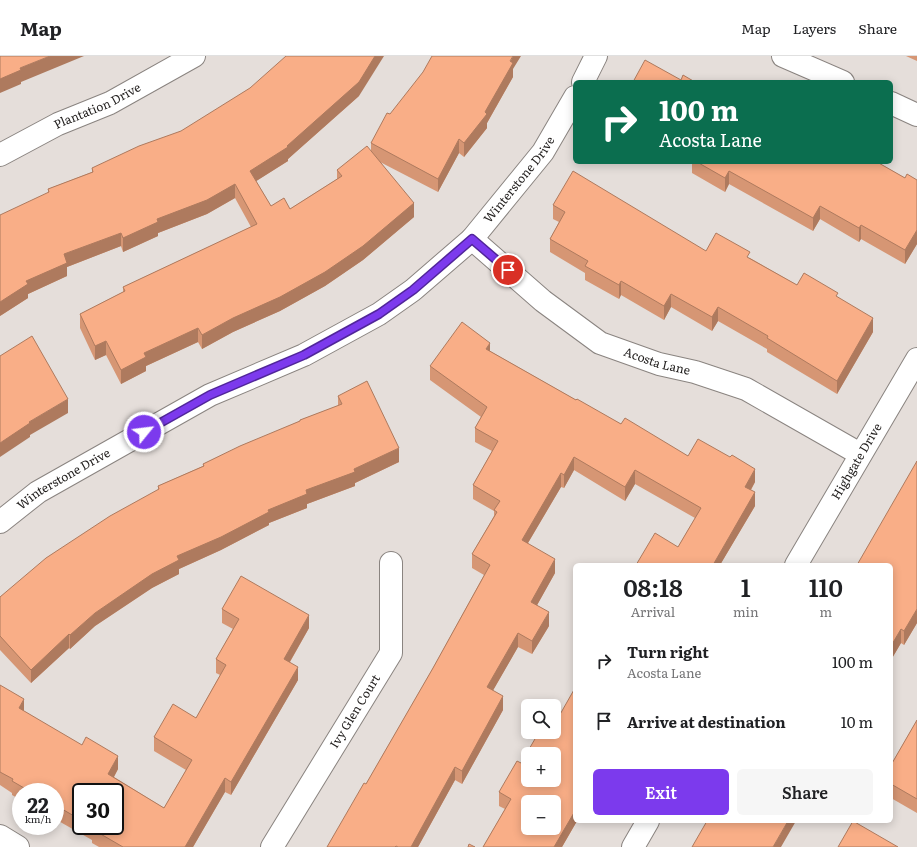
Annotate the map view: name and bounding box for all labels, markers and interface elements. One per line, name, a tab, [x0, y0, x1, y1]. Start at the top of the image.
text: Map	[20, 14, 62, 42]
text: Map	[741, 18, 771, 38]
text: Layers	[793, 18, 836, 38]
text: Share	[858, 18, 897, 38]
street label: Plantation Drive	[50, 78, 144, 133]
text: 100 m	[659, 88, 739, 130]
icon: right	[593, 96, 645, 148]
text: Acosta Lane	[659, 126, 762, 153]
street label: Winterstone Drive	[479, 133, 558, 226]
pin	[491, 253, 525, 287]
icon: arrive	[497, 259, 519, 281]
street label: Acosta Lane	[621, 342, 692, 379]
position arrow	[123, 411, 165, 453]
street label: Highgate Drive	[826, 419, 886, 503]
street label: Winterstone Drive	[13, 443, 113, 513]
text: 08:18	[623, 569, 683, 604]
text: 1	[741, 569, 751, 604]
text: 110	[809, 569, 843, 604]
text: Arrival	[631, 602, 675, 621]
text: min	[733, 602, 759, 621]
text: m	[819, 602, 832, 621]
text: Turn right	[627, 640, 709, 663]
icon: right	[593, 650, 615, 672]
text: 100 m	[832, 650, 873, 673]
text: Acosta Lane	[627, 663, 701, 682]
street label: Ivy Glen Court	[325, 670, 384, 751]
map controls	[521, 699, 561, 835]
button: search	[521, 699, 561, 739]
icon: arrive	[593, 710, 615, 732]
text: Arrive at destination	[627, 710, 786, 733]
text: 10 m	[841, 710, 873, 733]
button: +	[521, 747, 561, 787]
button: Exit	[593, 769, 729, 815]
button: Share	[737, 769, 873, 815]
speed limit sign: 30	[72, 783, 124, 835]
text: 22	[27, 789, 49, 819]
button: −	[521, 795, 561, 835]
text: km/h	[25, 811, 51, 826]

